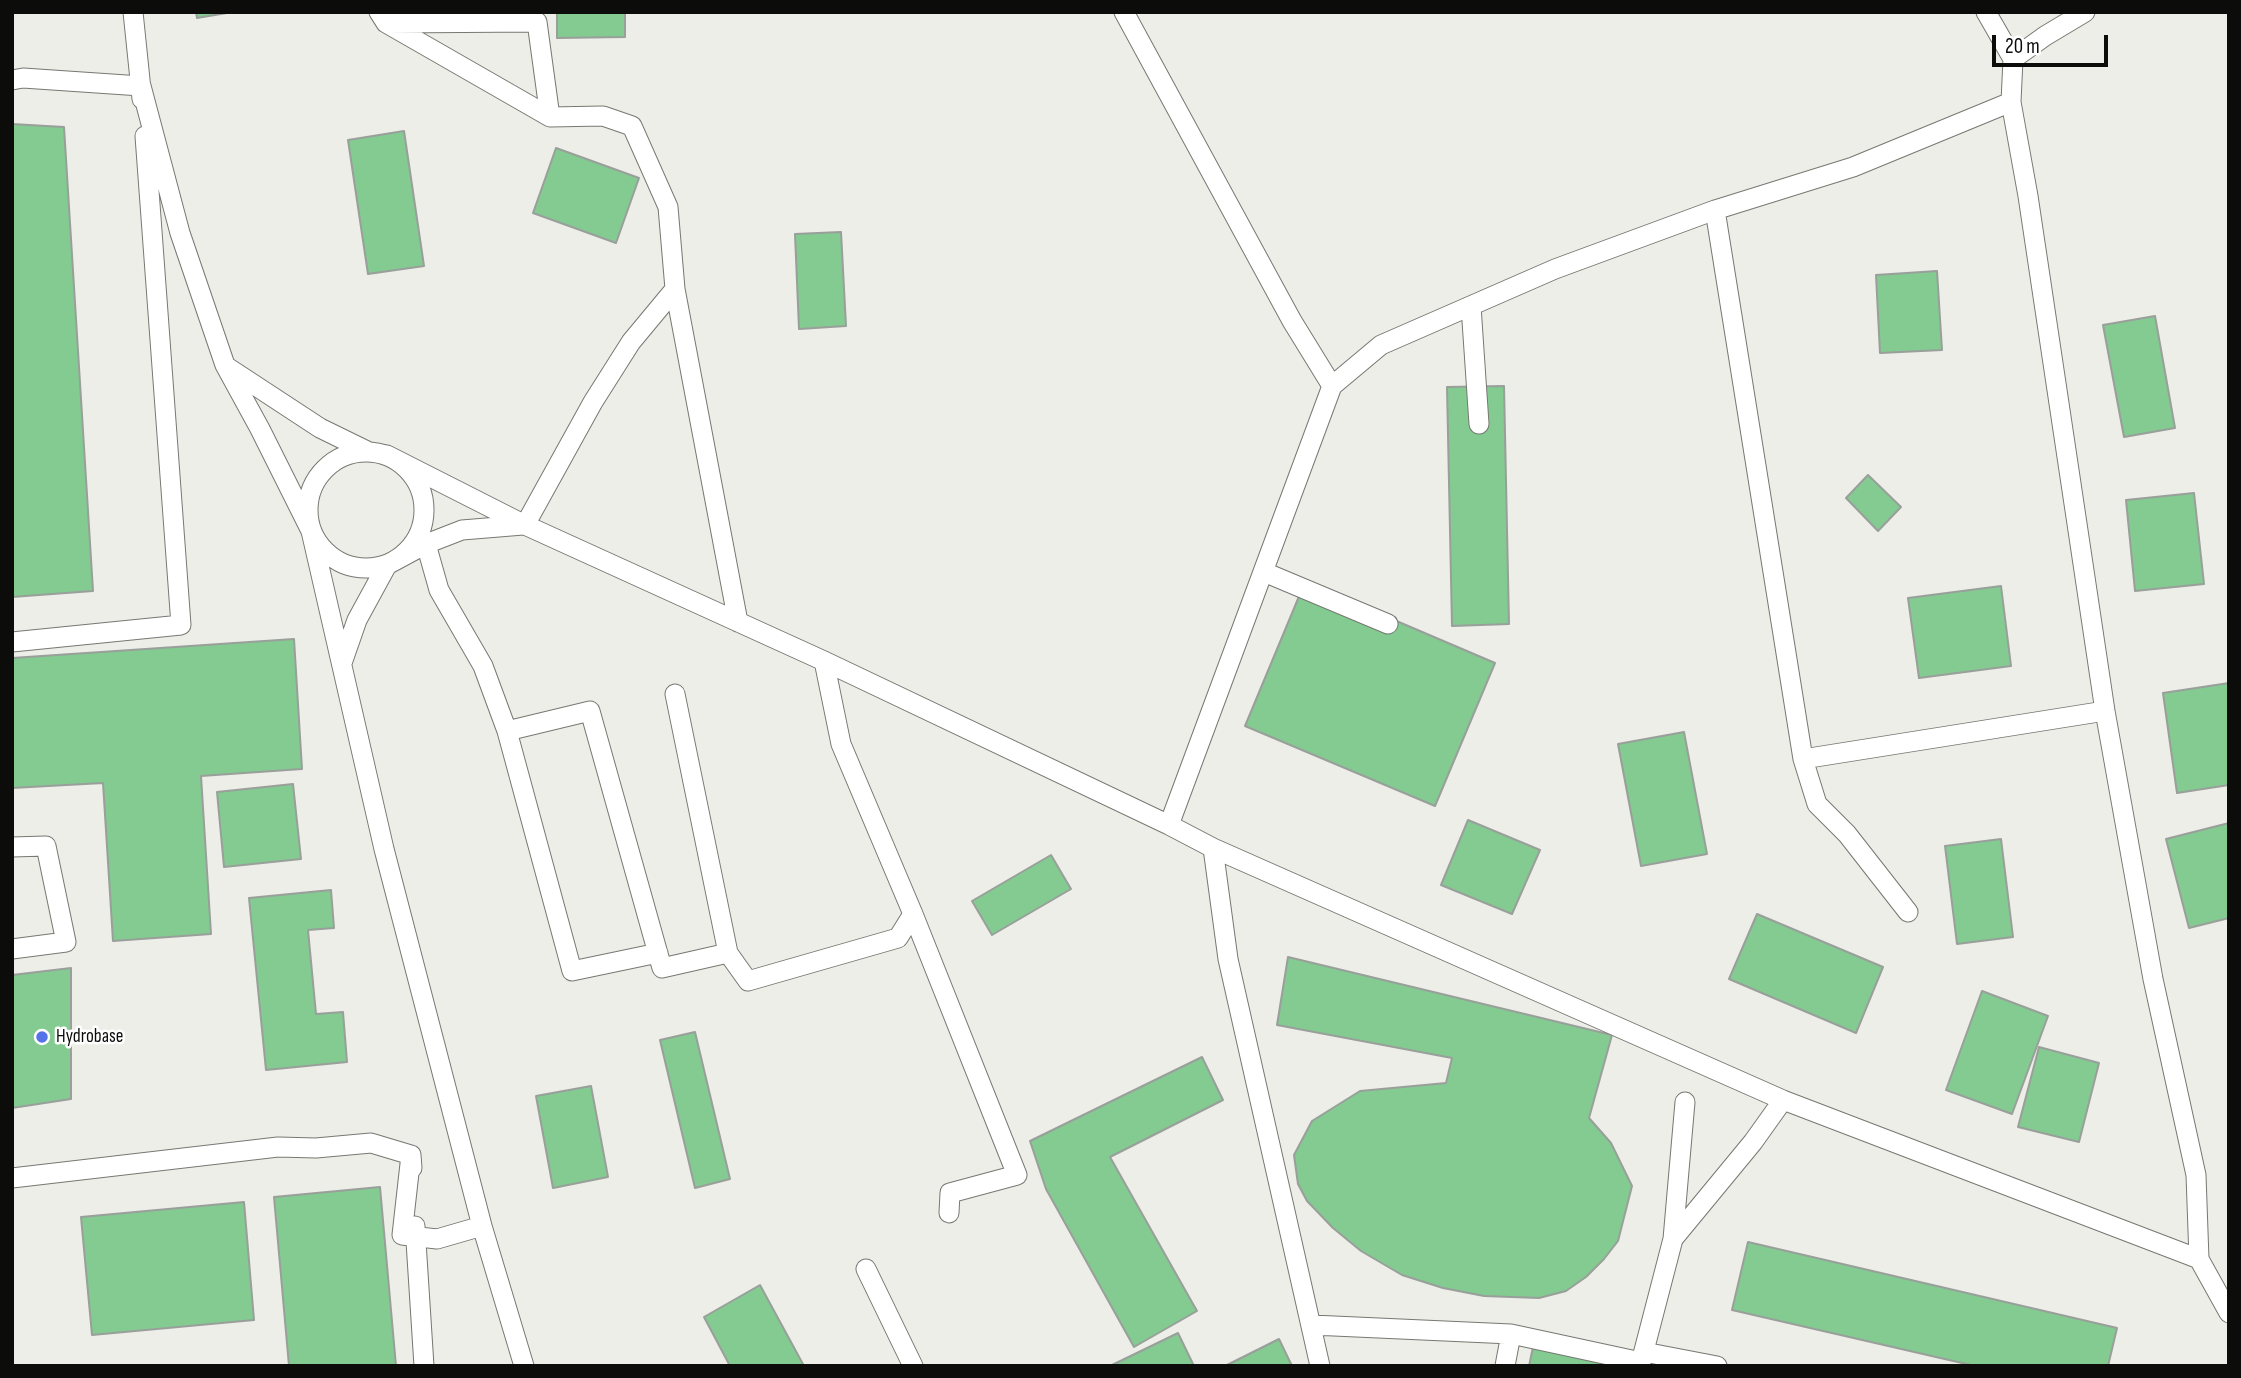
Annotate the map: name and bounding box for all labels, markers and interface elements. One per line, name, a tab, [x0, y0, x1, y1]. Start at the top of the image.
scale bar	[1996, 21, 2112, 65]
text: 20 m	[2005, 34, 2040, 59]
place label: Hydrobase	[56, 1026, 123, 1048]
marker: Hydrobase	[34, 1029, 50, 1045]

